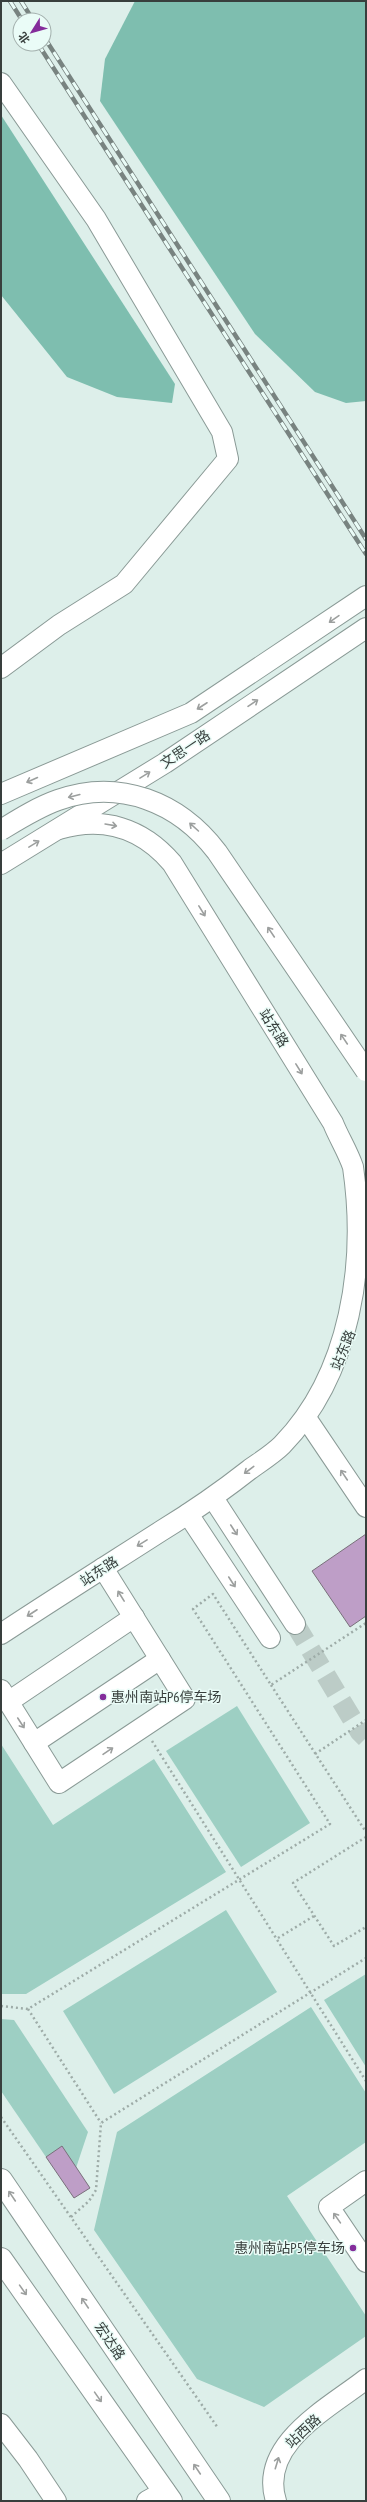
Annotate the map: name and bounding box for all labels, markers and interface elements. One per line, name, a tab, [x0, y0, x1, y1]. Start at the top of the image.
north arrow	[12, 12, 52, 52]
text: 北	[15, 29, 33, 47]
one-way arrow	[329, 615, 340, 623]
one-way arrow	[247, 699, 259, 707]
one-way arrow	[196, 702, 208, 710]
street label: 文思一路	[157, 726, 213, 772]
one-way arrow	[139, 771, 151, 779]
one-way arrow	[26, 777, 38, 784]
one-way arrow	[68, 792, 81, 800]
one-way arrow	[104, 822, 117, 830]
one-way arrow	[190, 823, 200, 832]
one-way arrow	[28, 839, 40, 847]
one-way arrow	[198, 905, 207, 916]
one-way arrow	[267, 926, 275, 937]
street label: 站东路	[255, 1005, 293, 1051]
one-way arrow	[340, 1034, 348, 1045]
one-way arrow	[296, 1063, 304, 1075]
street label: 站东路	[327, 1327, 359, 1373]
one-way arrow	[244, 1466, 255, 1474]
one-way arrow	[340, 1470, 348, 1481]
one-way arrow	[230, 1525, 239, 1536]
one-way arrow	[136, 1540, 148, 1548]
street label: 站东路	[76, 1552, 122, 1590]
one-way arrow	[228, 1576, 236, 1587]
one-way arrow	[117, 1591, 125, 1602]
one-way arrow	[27, 1609, 38, 1618]
place label: 惠州南站P6停车场	[111, 1688, 222, 1706]
marker: 惠州南站P6停车场	[98, 1692, 108, 1702]
one-way arrow	[17, 1717, 25, 1728]
one-way arrow	[102, 1747, 113, 1755]
one-way arrow	[8, 2191, 16, 2202]
one-way arrow	[333, 2213, 341, 2224]
place label: 惠州南站P5停车场	[234, 2239, 345, 2257]
marker: 惠州南站P5停车场	[348, 2243, 358, 2253]
one-way arrow	[19, 2285, 27, 2296]
one-way arrow	[81, 2298, 89, 2309]
street label: 宏达路	[91, 2319, 129, 2363]
one-way arrow	[94, 2391, 102, 2402]
street label: 站西路	[282, 2410, 324, 2452]
one-way arrow	[274, 2456, 281, 2469]
one-way arrow	[193, 2463, 201, 2475]

